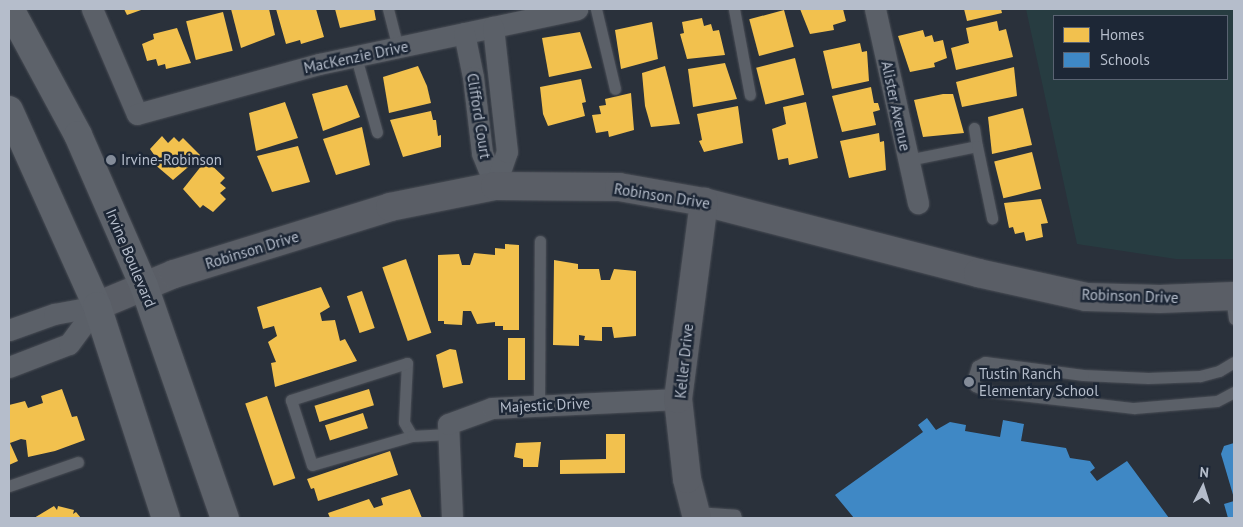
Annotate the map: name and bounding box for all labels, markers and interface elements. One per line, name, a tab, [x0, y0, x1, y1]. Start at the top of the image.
legend	[1053, 15, 1228, 80]
text: Homes	[1100, 25, 1144, 44]
street label: MacKenzie Drive	[302, 37, 410, 77]
text: Schools	[1100, 50, 1150, 69]
street label: Alister Avenue	[878, 59, 914, 153]
street label: Clifford Court	[463, 72, 495, 160]
place label: Irvine-Robinson	[121, 151, 222, 169]
marker: Irvine-Robinson	[105, 154, 117, 166]
street label: Robinson Drive	[613, 180, 711, 212]
street label: Irvine Boulevard	[102, 206, 160, 310]
street label: Robinson Drive	[203, 227, 301, 273]
street label: Robinson Drive	[1081, 285, 1179, 307]
street label: Keller Drive	[671, 323, 697, 399]
place label: Tustin Ranch Elementary School	[979, 364, 1099, 399]
marker: Tustin Ranch Elementary School	[963, 376, 975, 388]
street label: Majestic Drive	[499, 394, 591, 416]
north arrow	[1178, 462, 1228, 512]
text: N	[1199, 463, 1210, 481]

